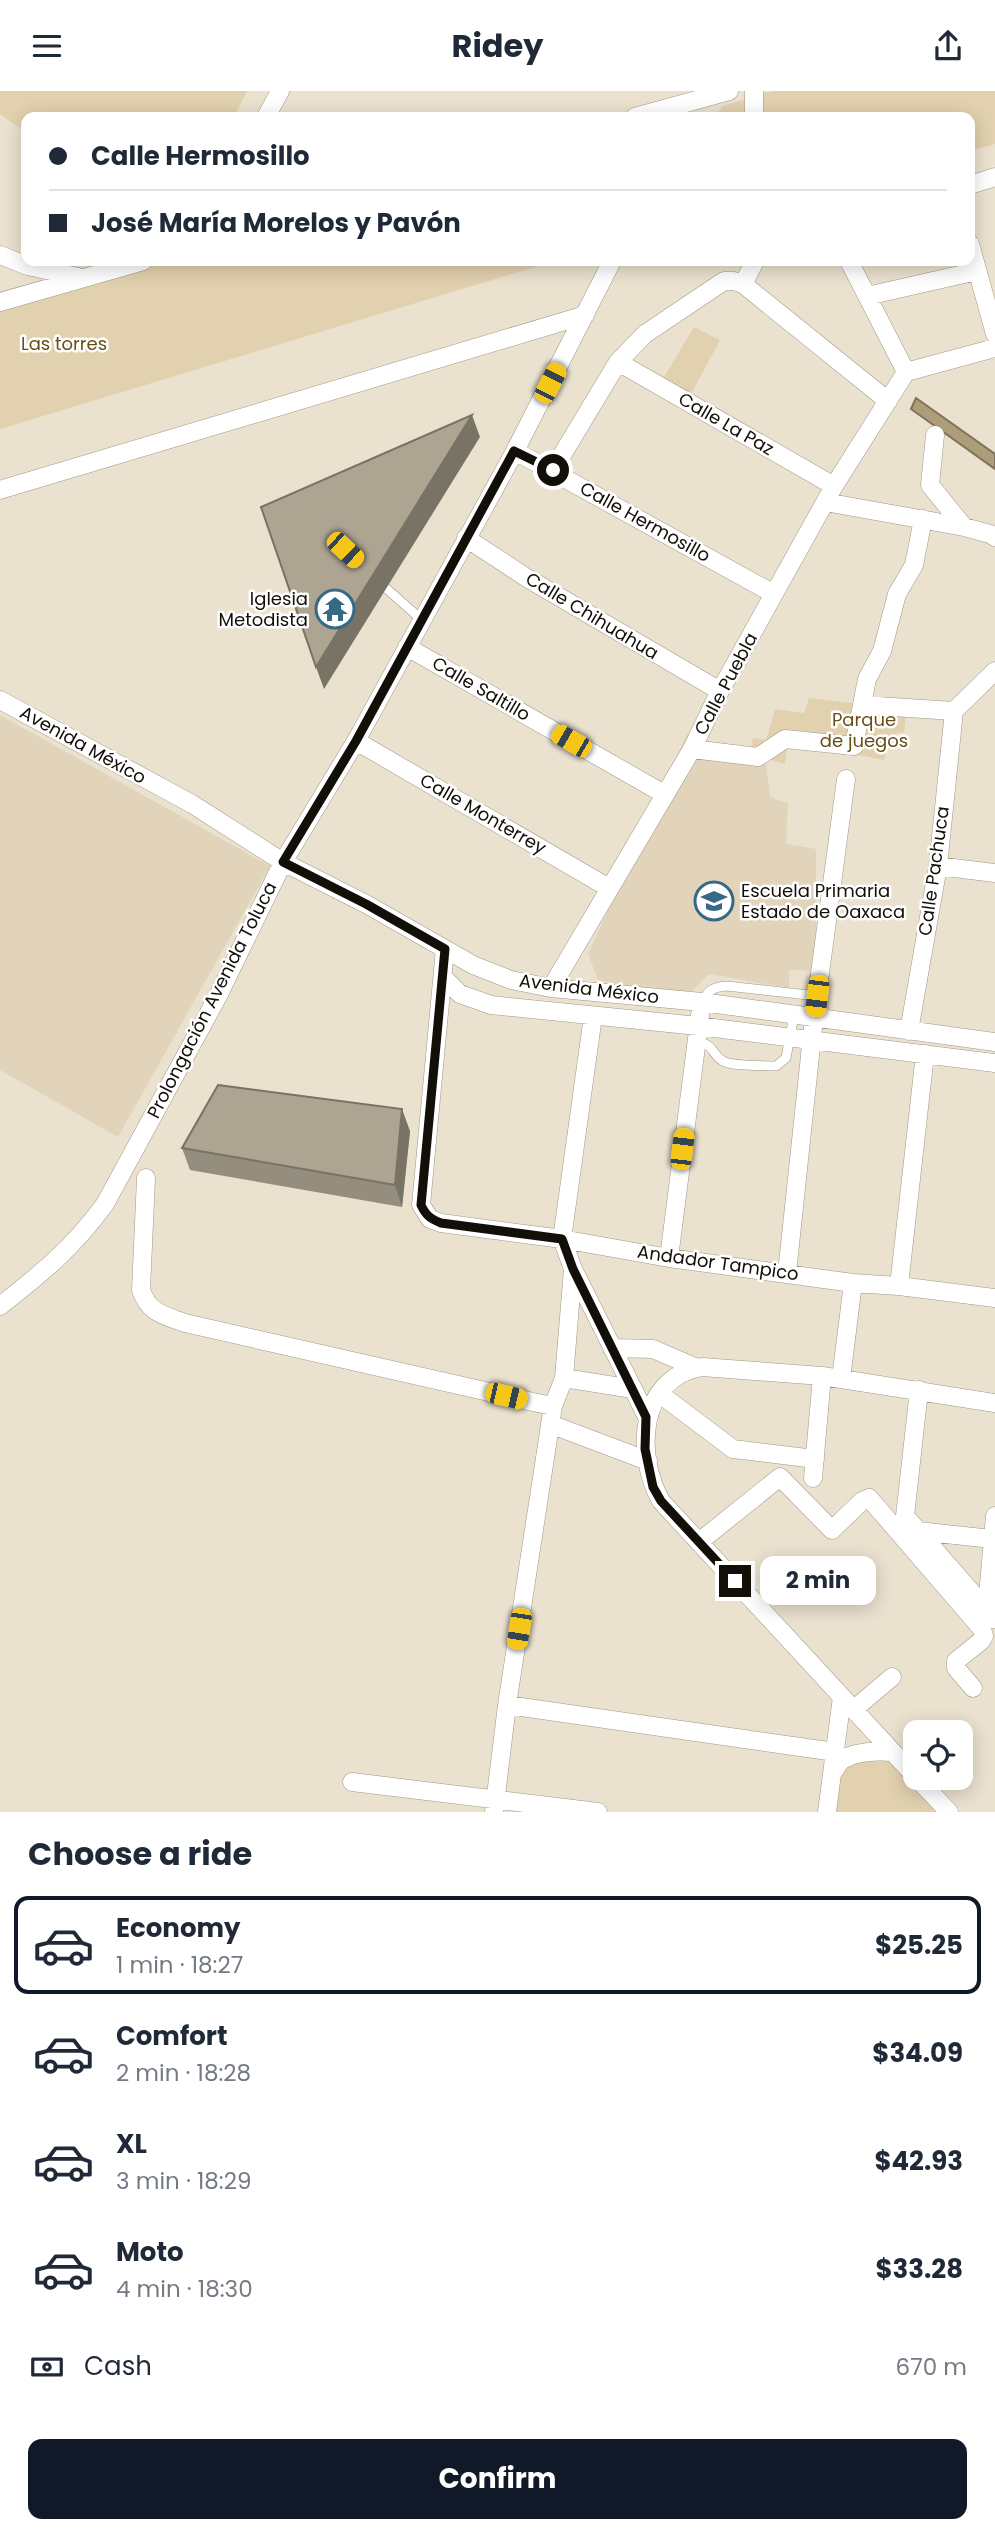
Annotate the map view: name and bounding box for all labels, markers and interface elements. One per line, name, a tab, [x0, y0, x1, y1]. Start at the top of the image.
text: Ridey	[452, 23, 543, 68]
icon: menu	[28, 27, 66, 65]
icon: share	[929, 27, 967, 65]
text: Calle Hermosillo	[91, 138, 310, 174]
text: José María Morelos y Pavón	[91, 205, 461, 241]
park label: Las torres	[21, 331, 107, 356]
car	[532, 360, 569, 406]
street label: Calle La Paz	[674, 386, 779, 461]
route start	[537, 454, 569, 486]
street label: Calle Hermosillo	[576, 475, 715, 568]
car	[323, 528, 368, 572]
street label: Calle Chihuahua	[521, 566, 663, 665]
place label: Iglesia Metodista	[219, 586, 308, 632]
temple icon: Iglesia Metodista	[314, 588, 356, 630]
street label: Calle Puebla	[688, 628, 763, 739]
street label: Calle Saltillo	[428, 650, 535, 727]
street label: Avenida México	[16, 700, 151, 790]
park label: Parque de juegos	[820, 707, 908, 753]
car	[548, 721, 595, 761]
street label: Calle Monterrey	[416, 767, 551, 860]
street label: Calle Pachuca	[912, 805, 955, 937]
street label: Prolongación Avenida Toluca	[141, 877, 282, 1122]
place label: Escuela Primaria Estado de Oaxaca	[741, 878, 905, 924]
school or university icon: Escuela Primaria Estado de Oaxaca	[693, 880, 735, 922]
street label: Avenida México	[518, 968, 660, 1009]
car	[805, 974, 830, 1018]
car	[670, 1127, 695, 1171]
street label: Andador Tampico	[636, 1239, 800, 1286]
car	[484, 1381, 529, 1411]
callout: 2 min	[760, 1557, 875, 1605]
text: 2 min	[786, 1564, 850, 1596]
route end	[719, 1565, 751, 1597]
car	[506, 1607, 533, 1651]
map controls	[903, 1720, 973, 1790]
button: locate	[903, 1720, 973, 1790]
text: Choose a ride	[28, 1831, 252, 1876]
text: Economy	[116, 1910, 240, 1946]
icon: car	[32, 1914, 95, 1977]
text: $25.25	[875, 1927, 963, 1963]
text: 1 min · 18:27	[116, 1949, 243, 1981]
text: Comfort	[116, 2018, 228, 2054]
icon: car	[32, 2022, 95, 2085]
text: $34.09	[872, 2035, 963, 2071]
text: 2 min · 18:28	[116, 2057, 251, 2089]
text: XL	[116, 2126, 147, 2162]
icon: car	[32, 2130, 95, 2193]
text: $42.93	[874, 2143, 963, 2179]
text: 3 min · 18:29	[116, 2165, 251, 2197]
text: Moto	[116, 2234, 184, 2270]
icon: car	[32, 2238, 95, 2301]
text: $33.28	[875, 2251, 963, 2287]
text: 4 min · 18:30	[116, 2273, 253, 2305]
icon: cash	[28, 2348, 66, 2386]
text: Cash	[84, 2348, 152, 2384]
text: 670 m	[896, 2351, 967, 2383]
button: Confirm	[28, 2439, 967, 2519]

